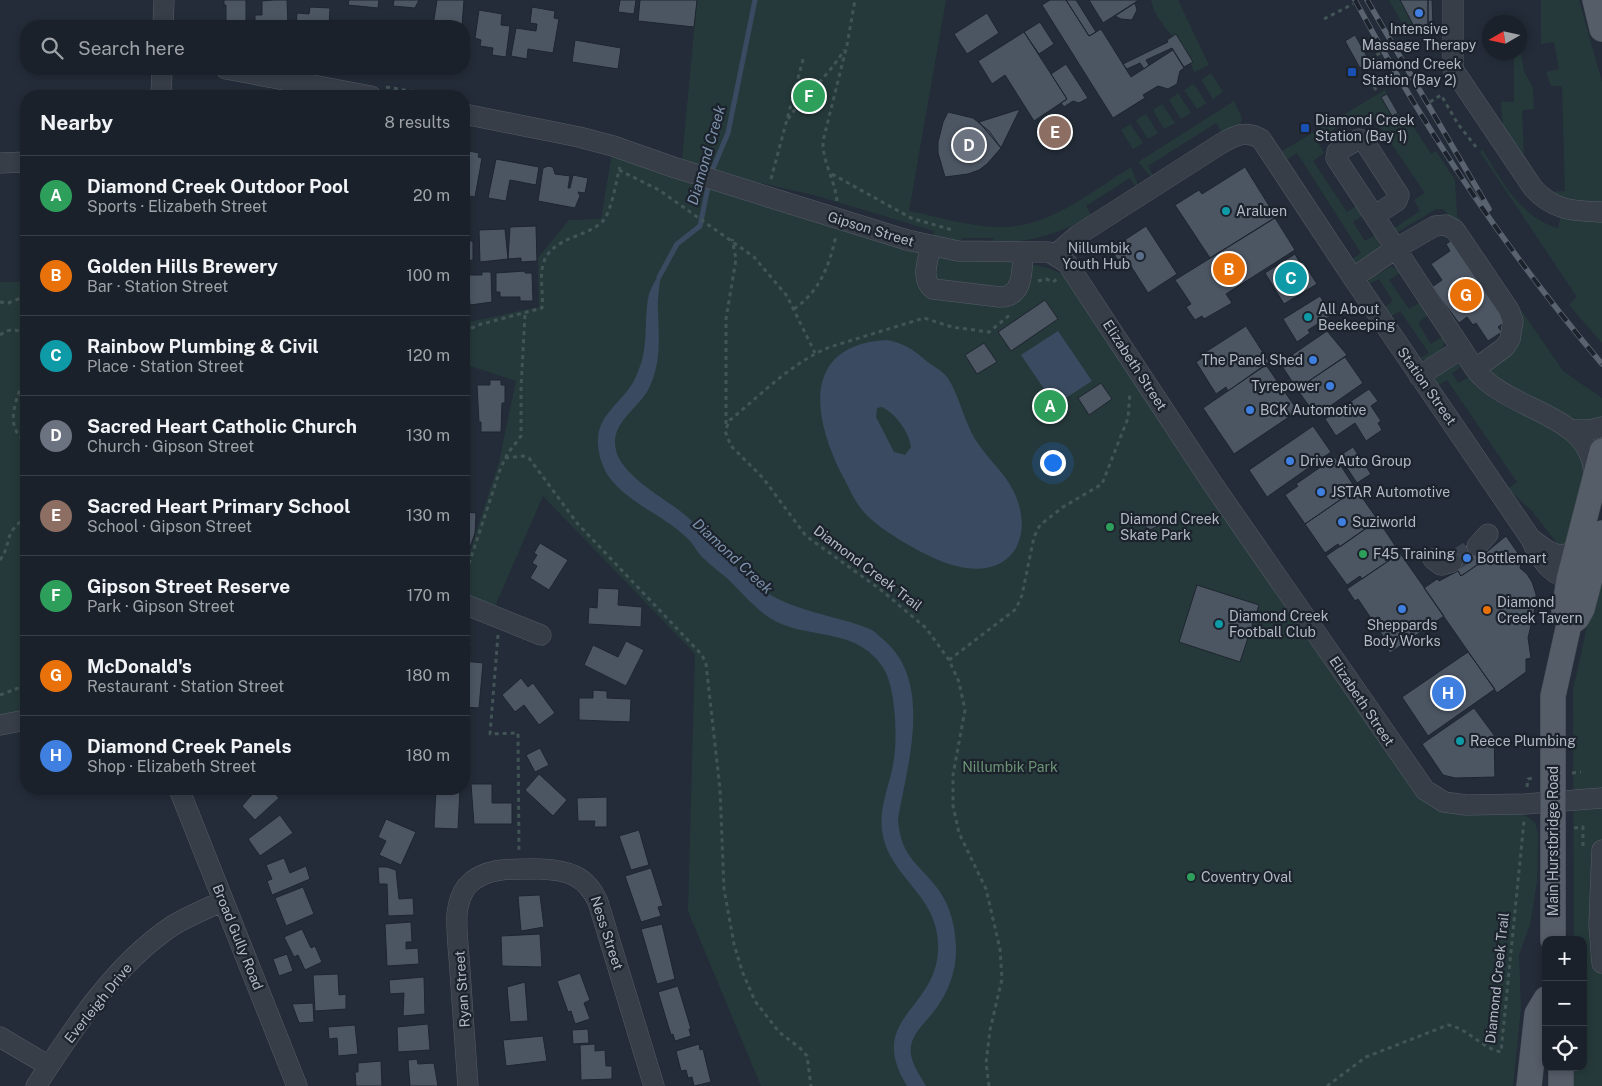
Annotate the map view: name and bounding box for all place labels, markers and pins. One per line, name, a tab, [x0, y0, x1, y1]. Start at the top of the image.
marker: Intensive Massage Therapy	[1413, 7, 1425, 19]
place label: Intensive Massage Therapy	[1362, 21, 1477, 53]
place label: Diamond Creek Station (Bay 2)	[1362, 56, 1462, 88]
marker: Diamond Creek Station (Bay 2)	[1346, 66, 1358, 78]
pin: F	[793, 77, 825, 115]
place label: Diamond Creek Station (Bay 1)	[1315, 112, 1415, 144]
pin: E	[1039, 113, 1071, 151]
marker: Diamond Creek Station (Bay 1)	[1299, 122, 1311, 134]
pin: D	[953, 126, 985, 164]
place label: Araluen	[1236, 203, 1287, 219]
marker: Araluen	[1220, 205, 1232, 217]
place label: Nillumbik Youth Hub	[1062, 240, 1130, 272]
marker: Nillumbik Youth Hub	[1134, 250, 1146, 262]
pin: B	[1213, 250, 1245, 288]
pin: C	[1275, 259, 1307, 297]
pin: G	[1450, 276, 1482, 314]
place label: All About Beekeeping	[1318, 301, 1396, 333]
marker: All About Beekeeping	[1302, 311, 1314, 323]
place label: The Panel Shed	[1201, 352, 1303, 368]
marker: The Panel Shed	[1307, 354, 1319, 366]
place label: Tyrepower	[1251, 378, 1320, 394]
marker: Tyrepower	[1324, 380, 1336, 392]
pin: A	[1034, 387, 1066, 425]
place label: BCK Automotive	[1260, 402, 1367, 418]
marker: BCK Automotive	[1244, 404, 1256, 416]
place label: Drive Auto Group	[1300, 453, 1411, 469]
marker: Drive Auto Group	[1284, 455, 1296, 467]
place label: JSTAR Automotive	[1331, 484, 1450, 500]
marker: JSTAR Automotive	[1315, 486, 1327, 498]
place label: Diamond Creek Skate Park	[1120, 511, 1220, 543]
place label: Suziworld	[1352, 514, 1416, 530]
marker: Suziworld	[1336, 516, 1348, 528]
marker: Diamond Creek Skate Park	[1104, 521, 1116, 533]
place label: F45 Training	[1373, 546, 1455, 562]
marker: F45 Training	[1357, 548, 1369, 560]
place label: Bottlemart	[1477, 550, 1547, 566]
marker: Bottlemart	[1461, 552, 1473, 564]
place label: Diamond Creek Tavern	[1497, 594, 1583, 626]
marker: Sheppards Body Works	[1396, 603, 1408, 615]
marker: Diamond Creek Tavern	[1481, 604, 1493, 616]
place label: Diamond Creek Football Club	[1229, 608, 1329, 640]
place label: Sheppards Body Works	[1363, 617, 1441, 649]
marker: Diamond Creek Football Club	[1213, 618, 1225, 630]
pin: H	[1432, 674, 1464, 712]
place label: Reece Plumbing	[1470, 733, 1576, 749]
marker: Reece Plumbing	[1454, 735, 1466, 747]
place label: Coventry Oval	[1201, 869, 1292, 885]
marker: Coventry Oval	[1185, 871, 1197, 883]

